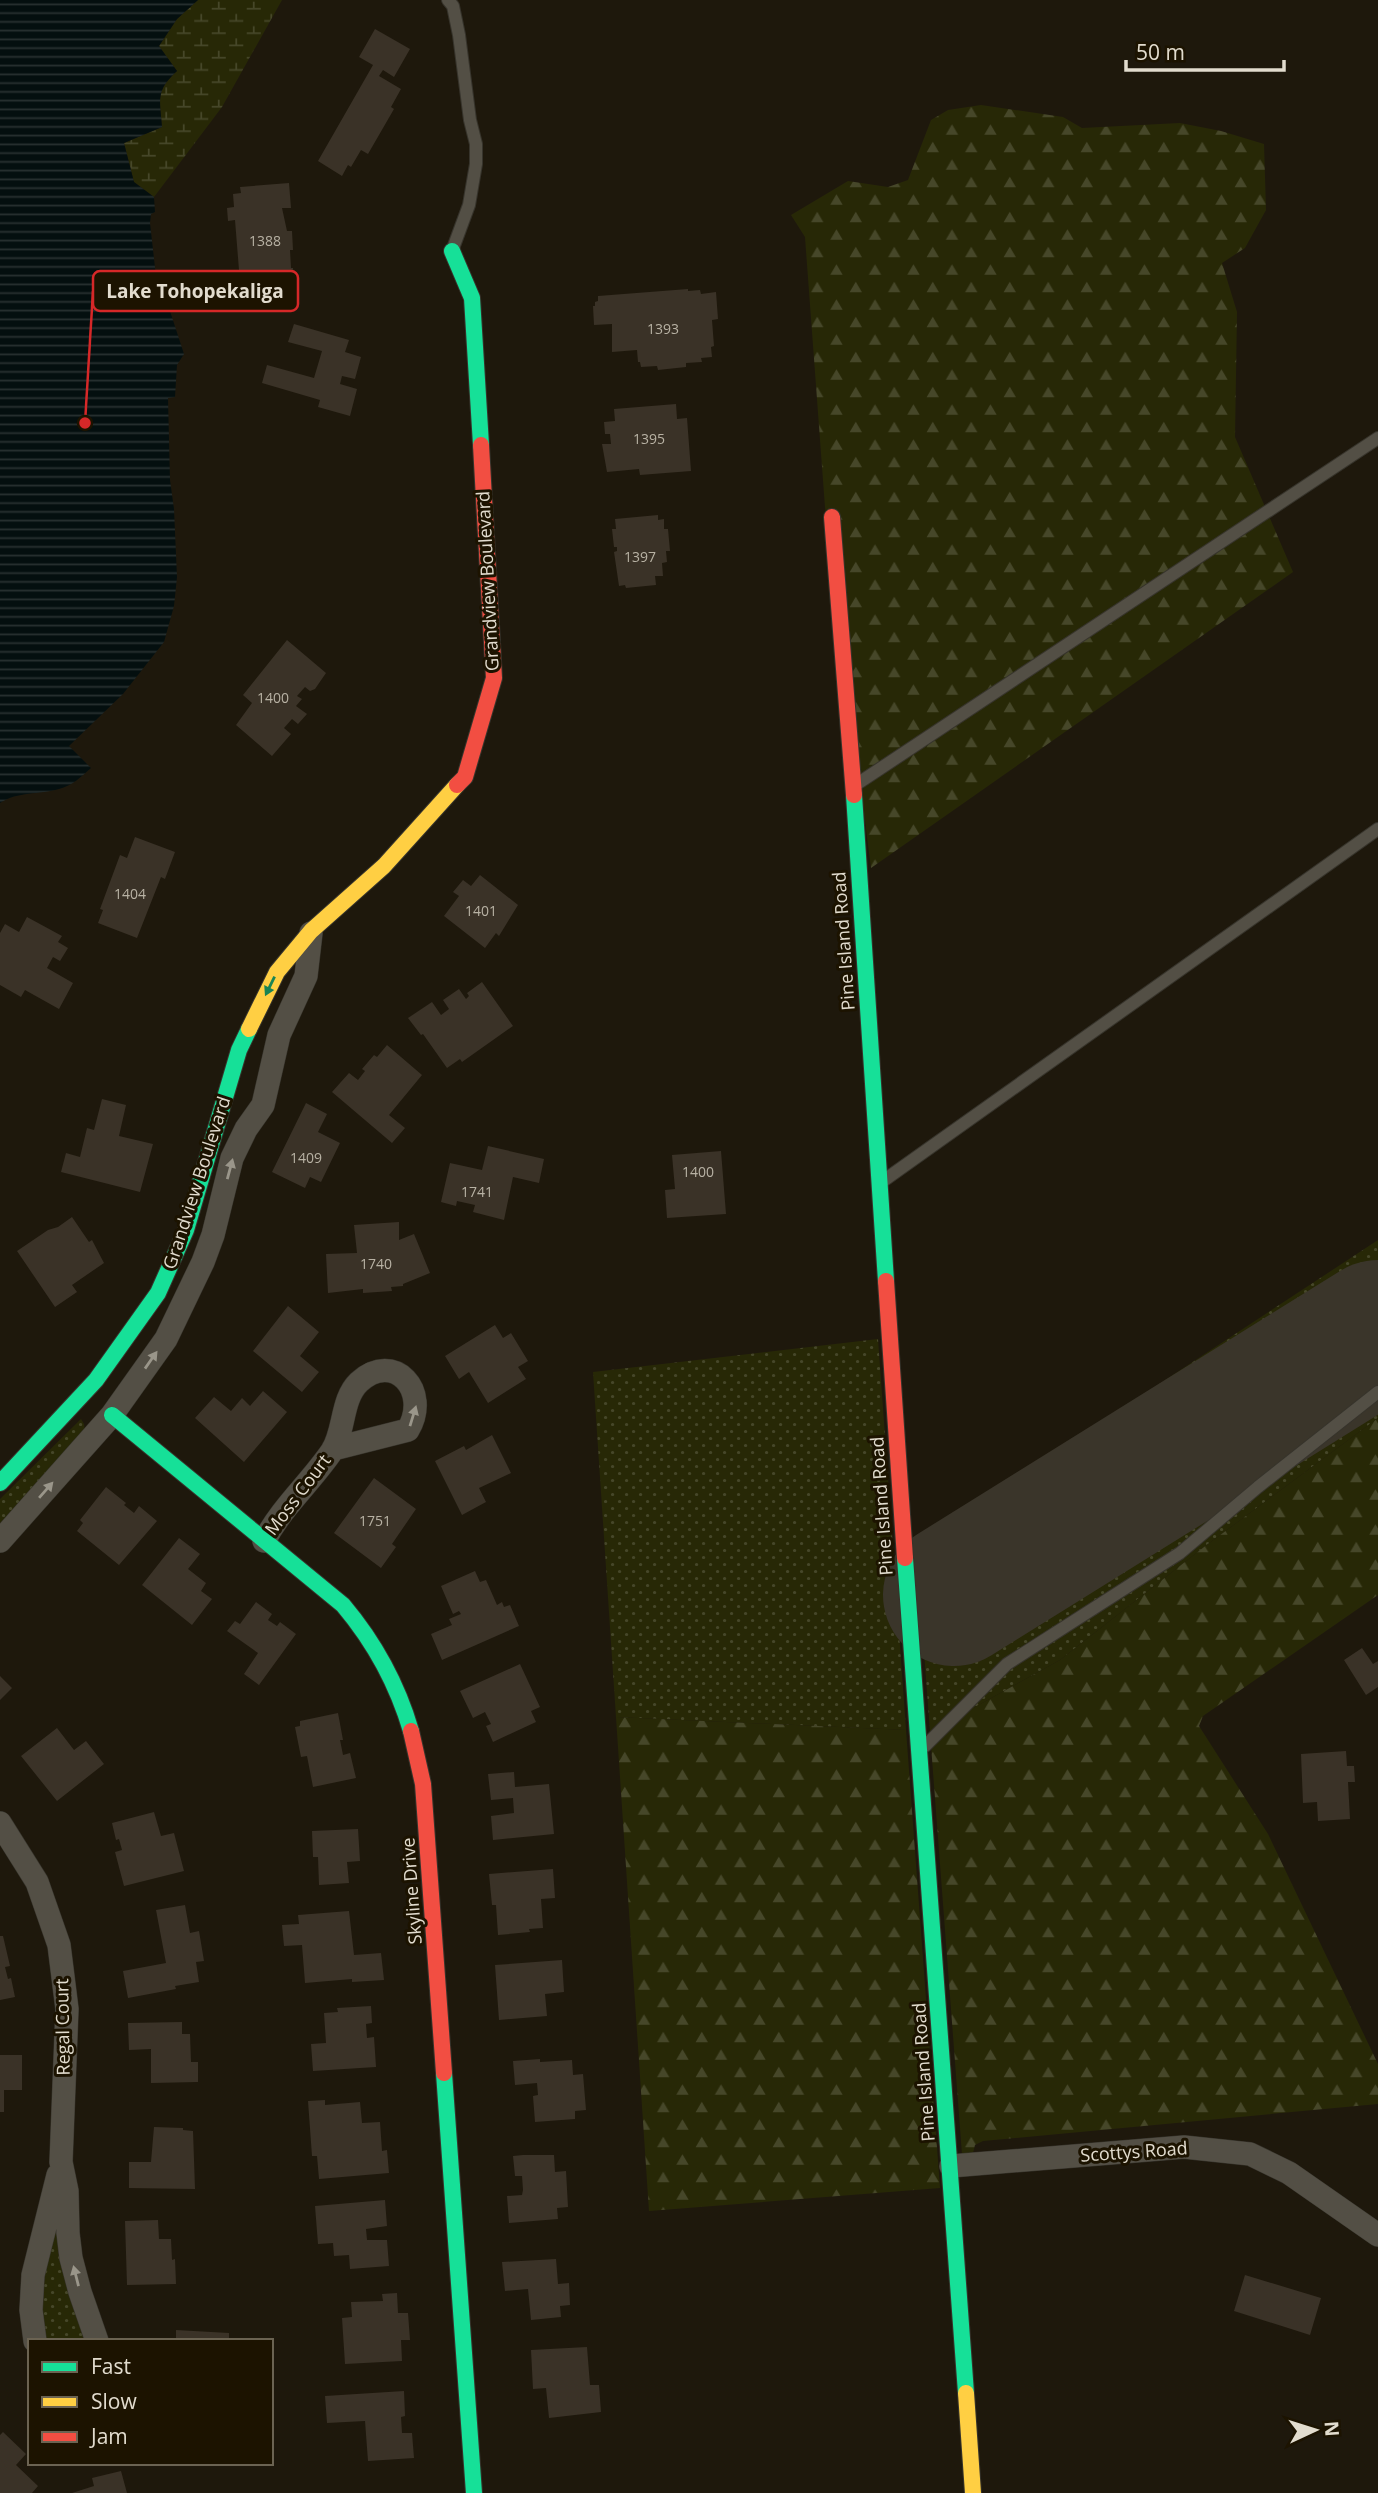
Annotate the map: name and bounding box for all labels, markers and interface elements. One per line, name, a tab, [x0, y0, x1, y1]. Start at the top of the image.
scale bar	[1126, 28, 1284, 72]
text: 50 m	[1136, 38, 1185, 66]
house number: 1388	[249, 231, 281, 250]
callout: Lake Tohopekaliga	[93, 271, 298, 311]
text: Lake Tohopekaliga	[106, 278, 284, 304]
house number: 1393	[647, 319, 679, 338]
house number: 1395	[633, 429, 665, 448]
street label: Grandview Boulevard	[470, 490, 504, 672]
house number: 1397	[624, 547, 656, 566]
house number: 1400	[257, 688, 289, 707]
street label: Pine Island Road	[826, 871, 860, 1011]
house number: 1404	[114, 884, 146, 903]
house number: 1401	[465, 901, 497, 920]
one-way arrow	[265, 976, 276, 996]
street label: Grandview Boulevard	[157, 1093, 235, 1272]
house number: 1409	[290, 1148, 322, 1167]
one-way arrow	[225, 1157, 236, 1179]
house number: 1400	[682, 1162, 714, 1181]
house number: 1741	[461, 1182, 493, 1201]
house number: 1740	[360, 1254, 392, 1273]
one-way arrow	[144, 1351, 158, 1369]
one-way arrow	[408, 1405, 419, 1426]
street label: Pine Island Road	[864, 1436, 898, 1576]
street label: Moss Court	[259, 1449, 336, 1540]
one-way arrow	[38, 1481, 54, 1499]
house number: 1751	[359, 1511, 391, 1530]
street label: Skyline Drive	[395, 1837, 427, 1945]
street label: Regal Court	[49, 1978, 75, 2076]
street label: Pine Island Road	[906, 2002, 940, 2142]
street label: Scottys Road	[1080, 2135, 1188, 2167]
one-way arrow	[70, 2265, 81, 2287]
legend	[28, 2339, 273, 2465]
text: Fast	[91, 2352, 131, 2380]
text: Slow	[91, 2387, 137, 2415]
north arrow	[1280, 2395, 1350, 2465]
text: N	[1318, 2420, 1345, 2437]
text: Jam	[89, 2422, 128, 2450]

